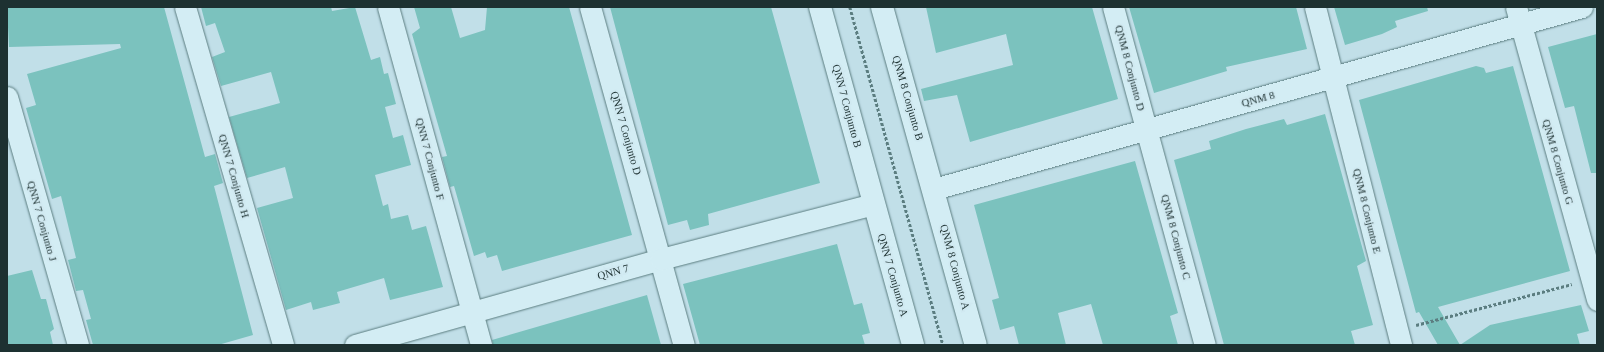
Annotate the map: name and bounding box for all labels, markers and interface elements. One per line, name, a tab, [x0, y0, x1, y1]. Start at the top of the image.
street label: QNM 8 Conjunto D	[1112, 24, 1148, 112]
street label: QNM 8 Conjunto B	[890, 54, 926, 142]
street label: QNN 7 Conjunto B	[830, 63, 864, 149]
street label: QNM 8	[1240, 88, 1276, 110]
street label: QNN 7 Conjunto D	[608, 90, 644, 176]
street label: QNN 7 Conjunto F	[413, 116, 447, 202]
street label: QNM 8 Conjunto G	[1539, 118, 1577, 206]
street label: QNN 7 Conjunto H	[216, 133, 252, 219]
street label: QNM 8 Conjunto E	[1350, 167, 1384, 255]
street label: QNN 7 Conjunto J	[24, 179, 60, 263]
street label: QNM 8 Conjunto C	[1158, 193, 1194, 281]
street label: QNM 8 Conjunto A	[937, 223, 973, 311]
street label: QNN 7 Conjunto A	[875, 232, 911, 318]
street label: QNN 7	[596, 261, 630, 283]

